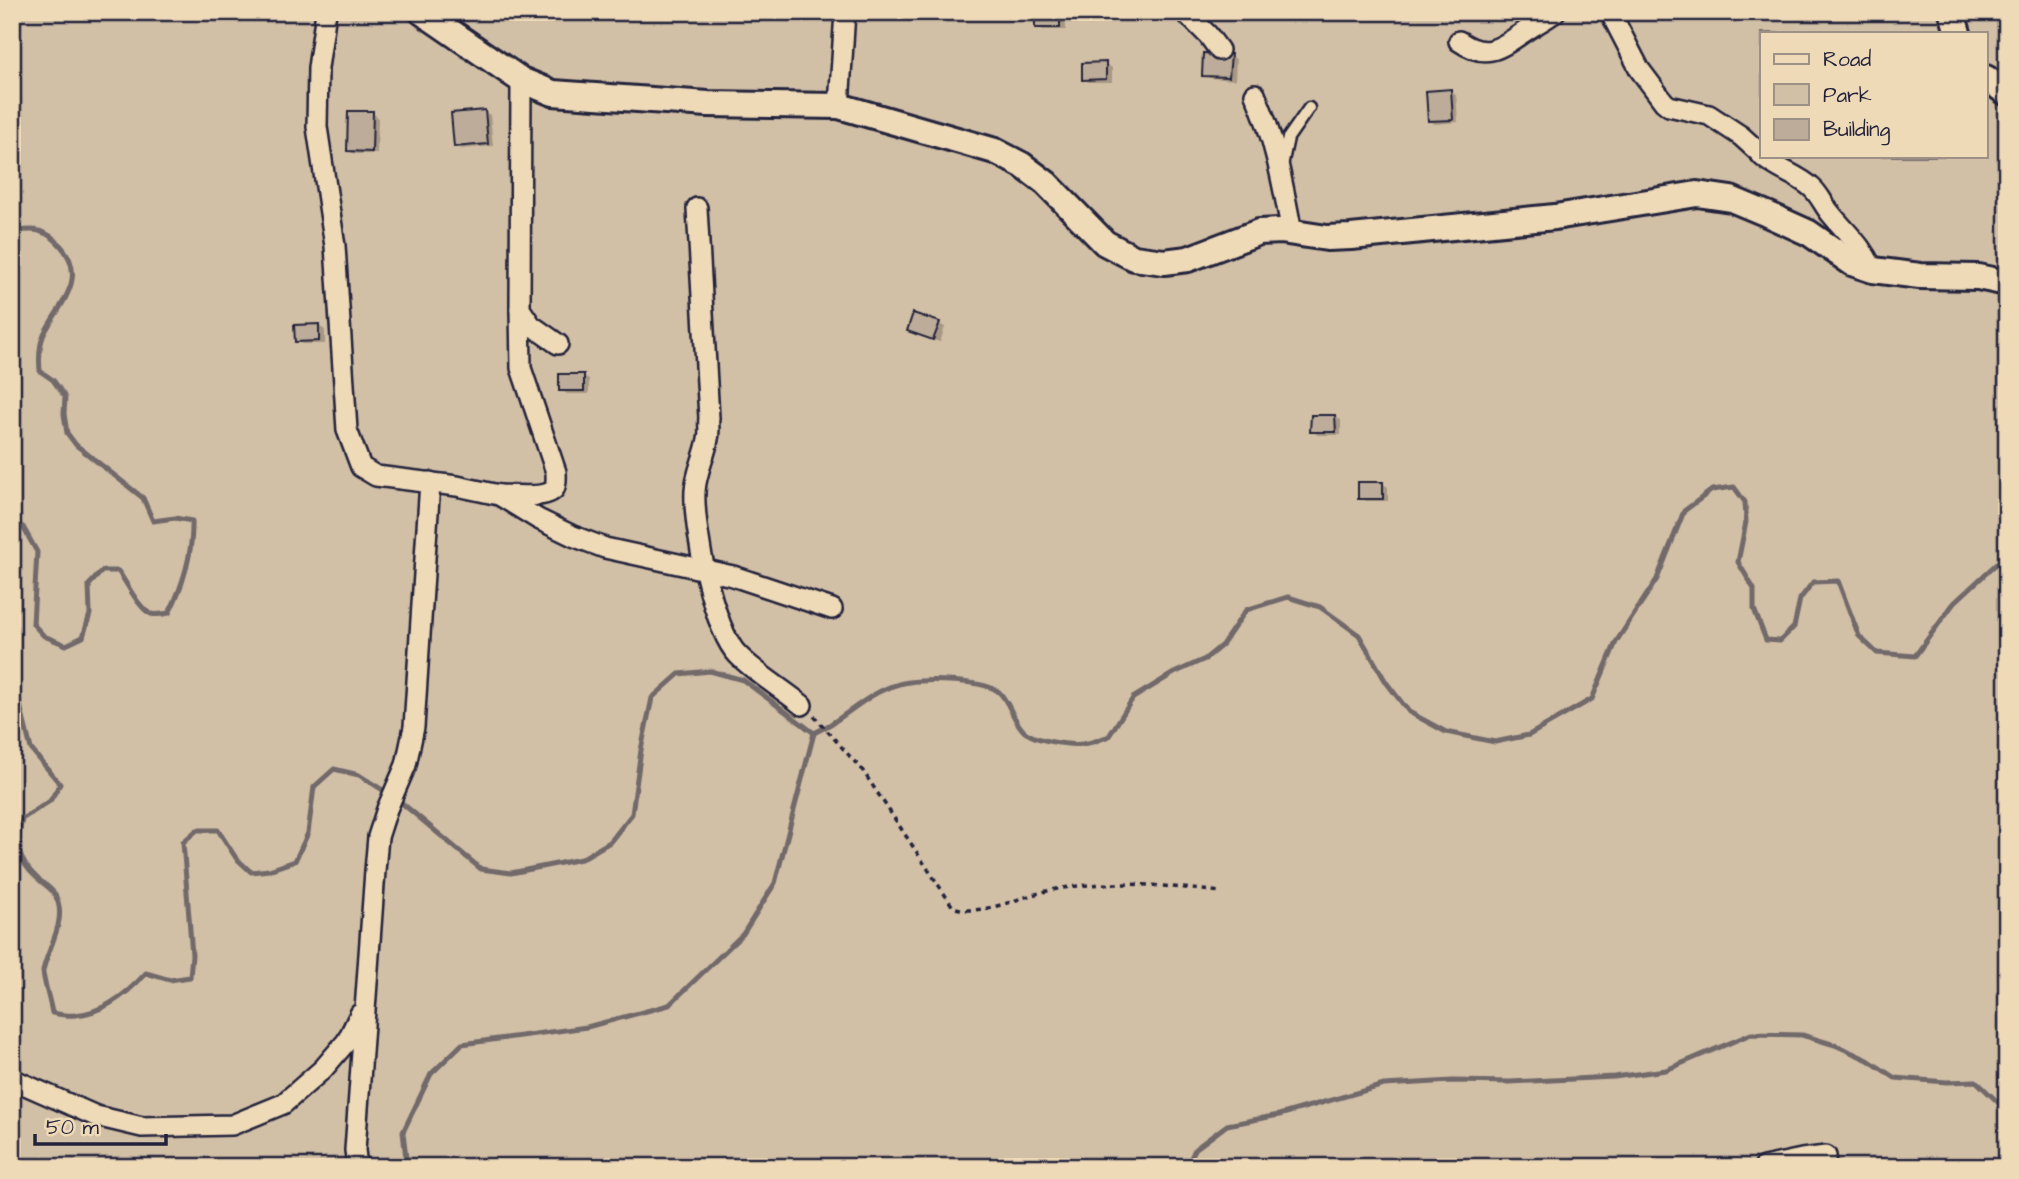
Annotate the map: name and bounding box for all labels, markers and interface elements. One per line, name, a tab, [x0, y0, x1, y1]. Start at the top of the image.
legend	[1760, 32, 1988, 158]
text: Road	[1823, 45, 1871, 74]
text: Park	[1823, 81, 1872, 110]
text: Building	[1823, 115, 1891, 146]
scale bar	[35, 1102, 166, 1146]
text: 50 m	[46, 1113, 100, 1142]

